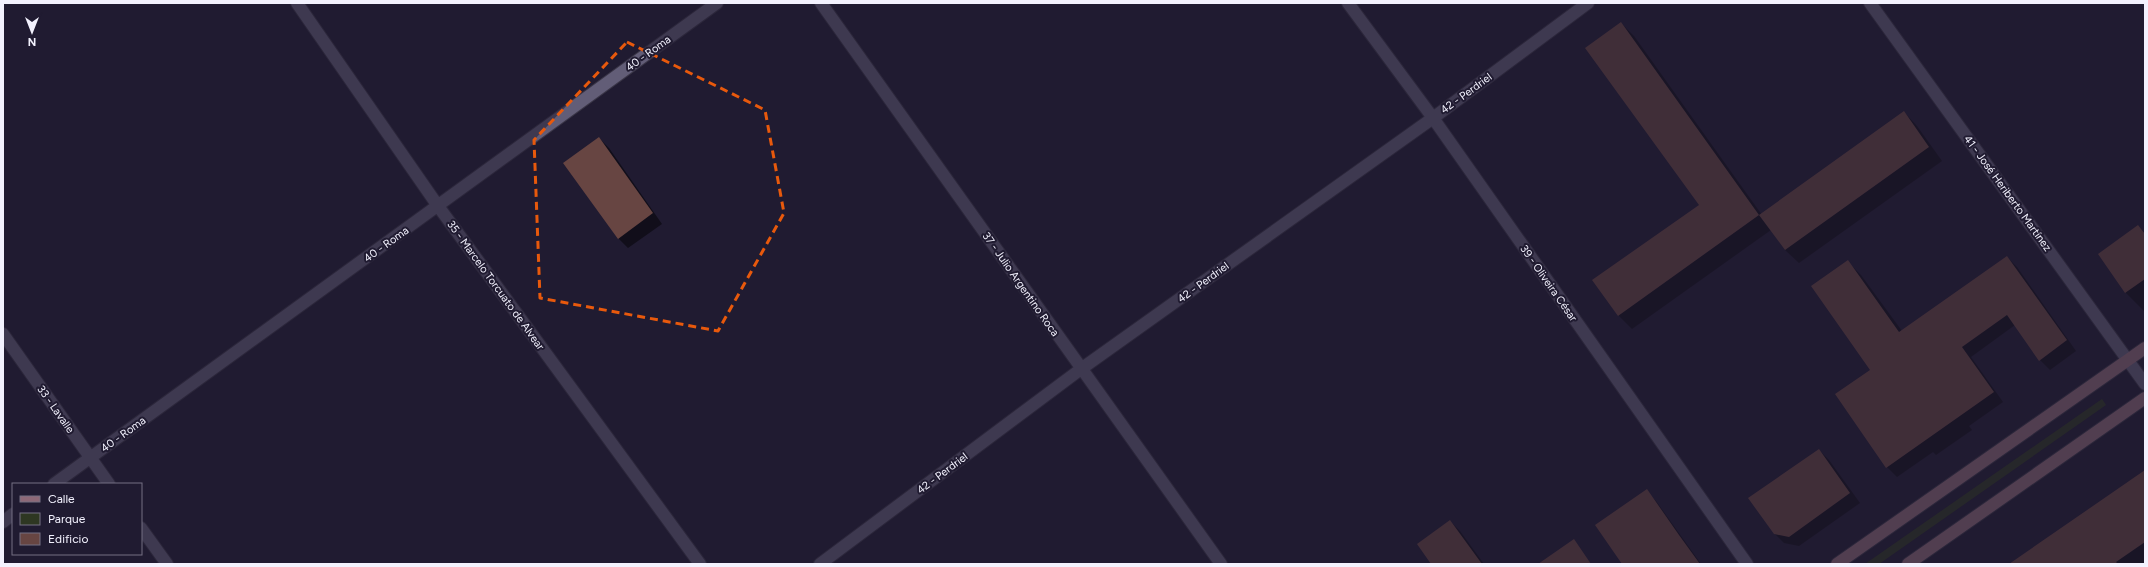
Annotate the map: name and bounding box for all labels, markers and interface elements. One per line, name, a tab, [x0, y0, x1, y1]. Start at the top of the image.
north arrow	[12, 12, 52, 52]
street label: 40 - Roma	[623, 33, 673, 74]
text: N	[28, 35, 36, 48]
street label: 42 - Perdriel	[1438, 70, 1494, 116]
street label: 41 - José Heriberto Martínez	[1961, 133, 2054, 254]
street label: 35 - Marcelo Torcuato de Alvear	[444, 218, 547, 353]
street label: 40 - Roma	[361, 224, 411, 265]
street label: 37 - Julio Argentino Roca	[980, 230, 1062, 339]
street label: 39 - Oliveira César	[1517, 243, 1580, 324]
street label: 42 - Perdriel	[1175, 259, 1231, 305]
street label: 33 - Lavalle	[34, 383, 77, 436]
street label: 40 - Roma	[98, 414, 148, 455]
street label: 42 - Perdriel	[914, 450, 970, 497]
legend	[12, 483, 142, 555]
text: Calle	[48, 492, 75, 506]
text: Parque	[48, 512, 86, 526]
text: Edificio	[48, 532, 88, 546]

